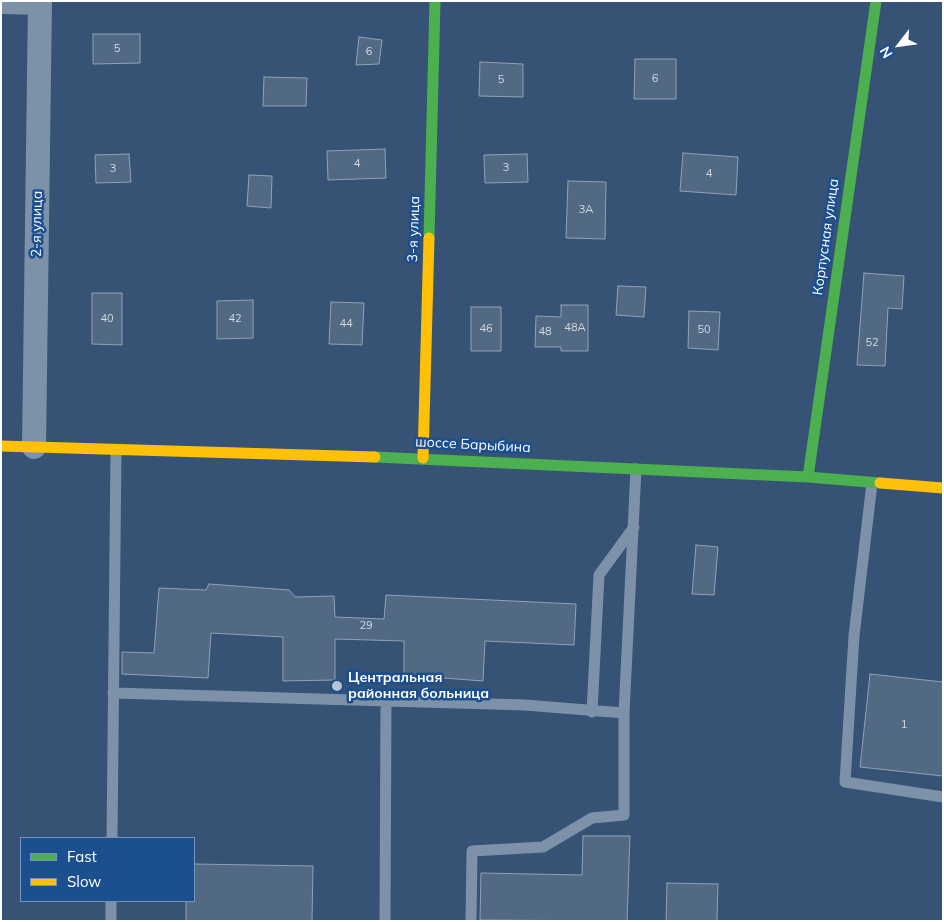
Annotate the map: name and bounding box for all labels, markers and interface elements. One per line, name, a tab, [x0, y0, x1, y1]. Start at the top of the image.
north arrow	[874, 20, 924, 70]
house number: 5	[114, 42, 120, 56]
text: N	[876, 43, 896, 62]
house number: 6	[366, 45, 372, 59]
house number: 6	[652, 72, 658, 86]
house number: 5	[498, 73, 504, 87]
house number: 4	[354, 157, 360, 171]
house number: 3	[503, 161, 509, 175]
house number: 3	[110, 162, 116, 176]
house number: 4	[706, 167, 712, 181]
street label: Корпусная улица	[809, 178, 843, 296]
street label: 2-я улица	[28, 191, 46, 257]
street label: 3-я улица	[404, 195, 424, 263]
house number: 3А	[579, 203, 593, 217]
house number: 40	[100, 312, 114, 326]
house number: 42	[228, 312, 242, 326]
house number: 44	[339, 317, 353, 331]
house number: 48А	[564, 321, 586, 335]
house number: 46	[479, 322, 493, 336]
house number: 50	[697, 323, 711, 337]
house number: 48	[538, 325, 552, 339]
house number: 52	[865, 336, 879, 350]
street label: шоссе Барыбина	[415, 434, 531, 456]
house number: 29	[359, 619, 373, 633]
place label: Центральная районная больница	[348, 670, 489, 702]
marker: Центральная районная больница	[330, 679, 344, 693]
house number: 1	[901, 718, 907, 732]
legend	[20, 837, 195, 902]
text: Fast	[67, 847, 97, 866]
text: Slow	[67, 872, 101, 891]

